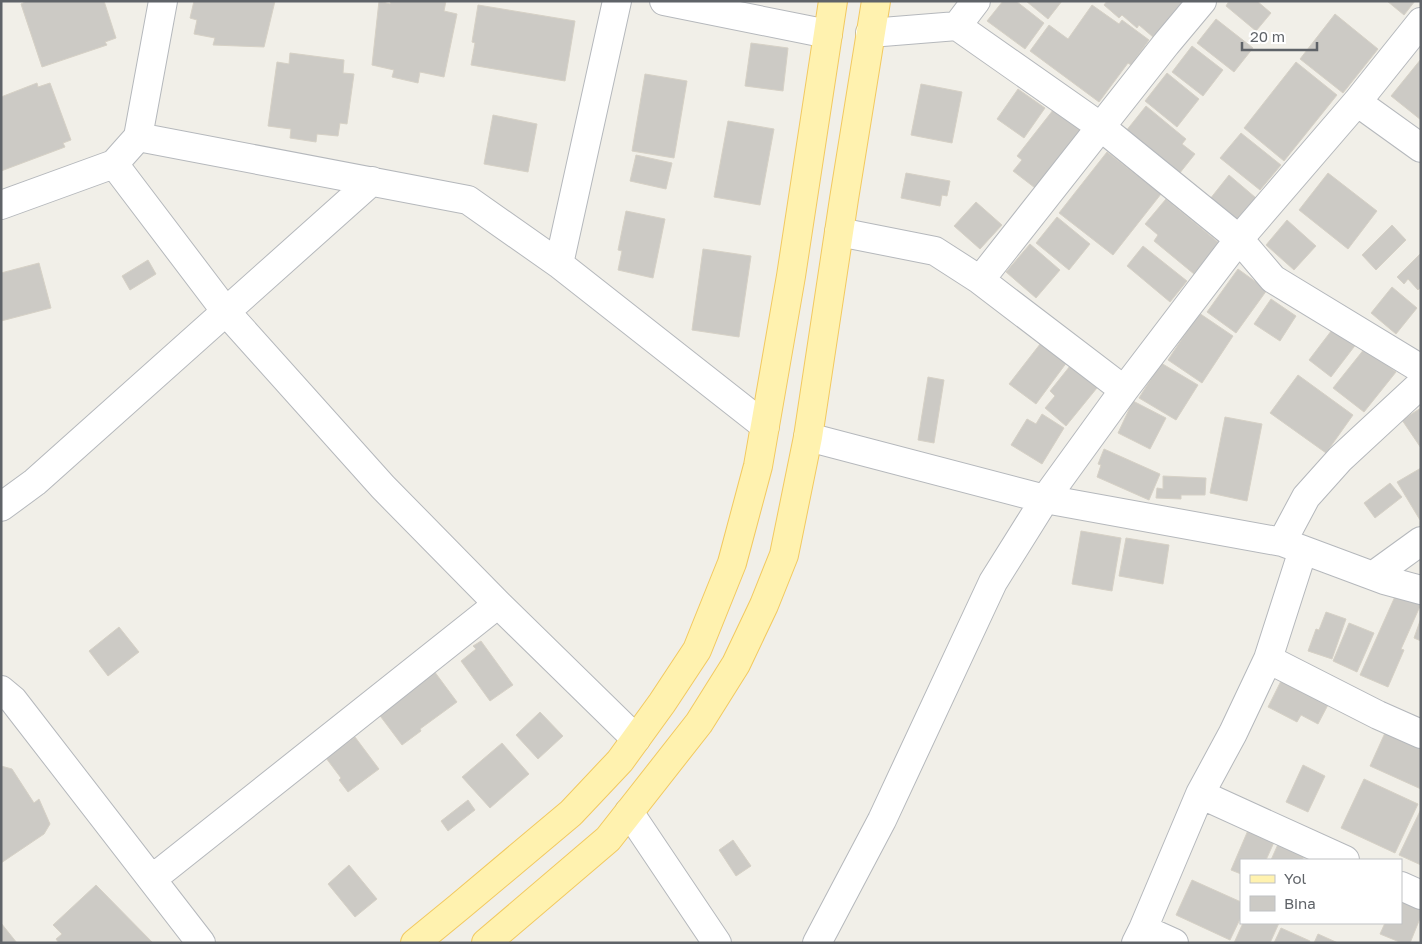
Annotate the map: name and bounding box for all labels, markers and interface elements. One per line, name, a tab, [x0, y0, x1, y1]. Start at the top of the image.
scale bar	[1242, 20, 1317, 52]
text: 20 m	[1250, 27, 1285, 45]
legend	[1240, 859, 1402, 924]
text: Yol	[1284, 869, 1306, 887]
text: Bina	[1284, 894, 1316, 912]

